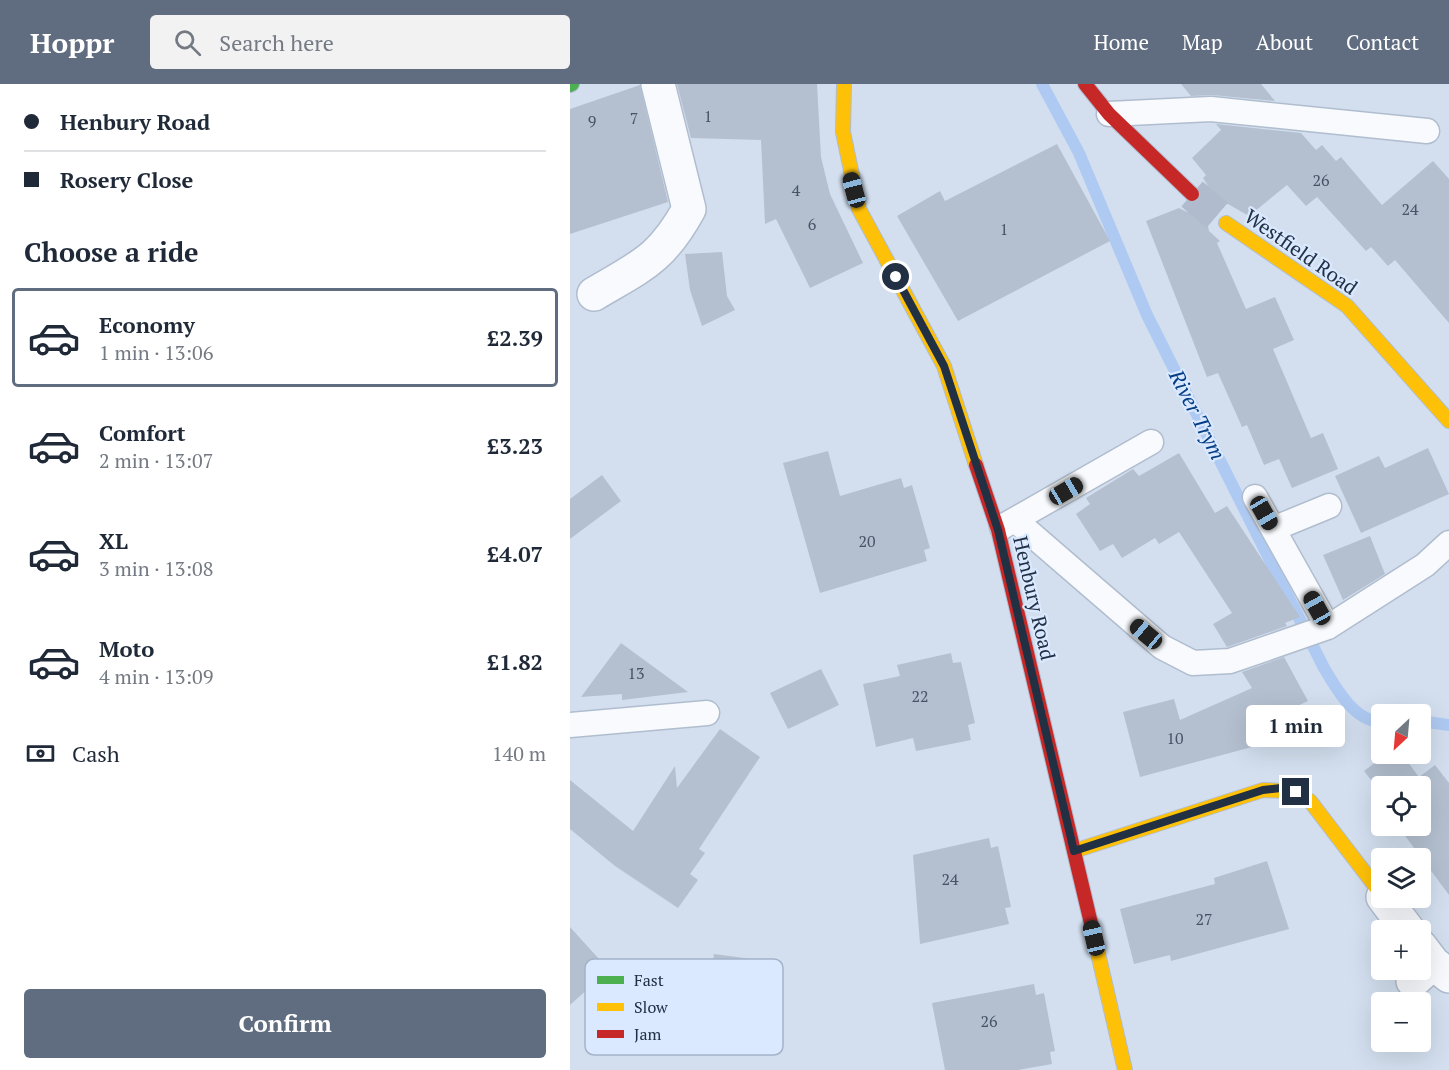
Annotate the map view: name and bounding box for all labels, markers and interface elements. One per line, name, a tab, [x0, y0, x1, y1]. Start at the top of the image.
search box	[150, 15, 570, 69]
text: Hoppr	[30, 24, 114, 61]
icon: search	[171, 26, 204, 59]
text: Search here	[219, 28, 334, 57]
text: Home	[1093, 28, 1149, 56]
text: Map	[1182, 28, 1223, 56]
text: About	[1256, 28, 1313, 56]
text: Contact	[1346, 28, 1419, 56]
house number: 1	[704, 105, 712, 127]
text: Henbury Road	[60, 107, 210, 136]
house number: 7	[630, 107, 638, 129]
house number: 9	[588, 110, 596, 132]
text: Rosery Close	[60, 165, 193, 194]
house number: 26	[1312, 169, 1330, 191]
car	[841, 170, 867, 210]
house number: 4	[792, 179, 801, 201]
house number: 24	[1401, 198, 1419, 220]
street label: Westfield Road	[1239, 203, 1363, 301]
house number: 6	[808, 213, 817, 235]
house number: 1	[1000, 218, 1008, 240]
text: Choose a ride	[24, 234, 199, 270]
route start	[882, 263, 909, 290]
text: Economy	[99, 310, 195, 339]
icon: car	[27, 311, 81, 365]
text: £2.39	[487, 323, 543, 352]
text: 1 min · 13:06	[99, 339, 213, 366]
water label: River Trym	[1163, 364, 1233, 464]
text: Comfort	[99, 418, 185, 447]
icon: car	[27, 419, 81, 473]
text: £3.23	[487, 431, 543, 460]
text: 2 min · 13:07	[99, 447, 213, 474]
car	[1046, 474, 1086, 508]
car	[1247, 493, 1281, 533]
text: XL	[99, 526, 128, 555]
icon: car	[27, 527, 81, 581]
house number: 20	[858, 530, 876, 552]
street label: Henbury Road	[1007, 533, 1062, 663]
text: £4.07	[487, 539, 543, 568]
text: 3 min · 13:08	[99, 555, 213, 582]
car	[1300, 588, 1334, 628]
car	[1126, 616, 1166, 652]
text: Moto	[99, 634, 154, 663]
icon: car	[27, 635, 81, 689]
text: £1.82	[487, 647, 543, 676]
house number: 13	[627, 662, 645, 684]
text: 4 min · 13:09	[99, 663, 213, 690]
house number: 22	[911, 685, 929, 707]
north arrow	[1371, 704, 1431, 764]
map controls	[1371, 704, 1431, 1052]
callout: 1 min	[1246, 705, 1346, 747]
text: 1 min	[1268, 712, 1323, 739]
house number: 10	[1166, 727, 1184, 749]
icon: cash	[24, 737, 57, 770]
text: Cash	[72, 739, 120, 768]
text: 140 m	[492, 740, 546, 767]
button: locate	[1371, 776, 1431, 836]
route end	[1282, 778, 1309, 805]
button: layers	[1371, 848, 1431, 908]
house number: 24	[941, 868, 959, 890]
house number: 27	[1195, 908, 1213, 930]
car	[1081, 918, 1107, 958]
button: +	[1371, 920, 1431, 980]
legend	[585, 959, 783, 1055]
text: Fast	[634, 969, 664, 991]
button: Confirm	[24, 989, 546, 1058]
button: −	[1371, 992, 1431, 1052]
text: Slow	[634, 996, 668, 1018]
house number: 26	[980, 1010, 998, 1032]
text: Jam	[634, 1023, 662, 1045]

